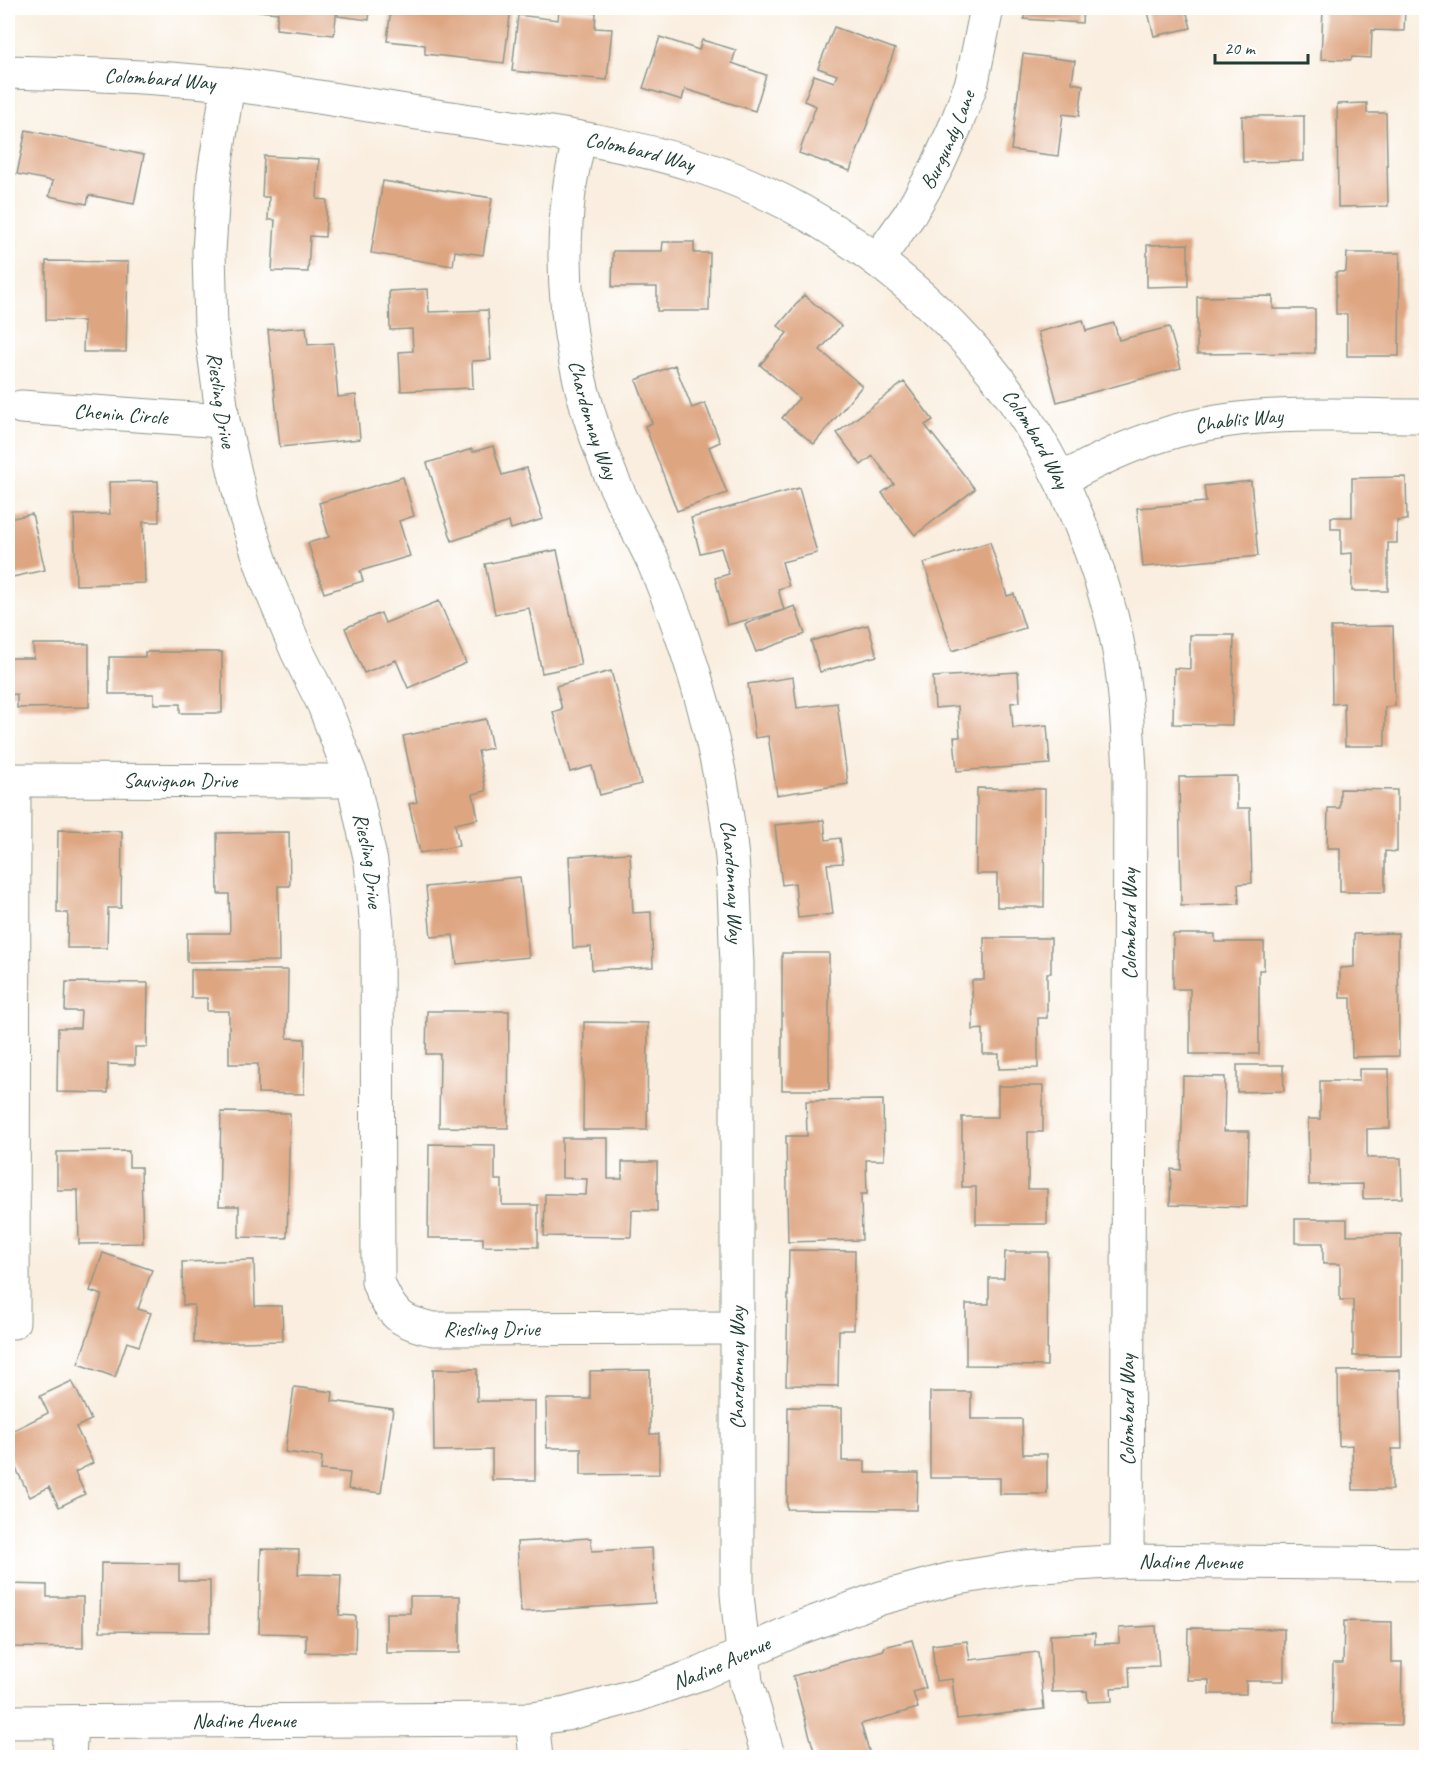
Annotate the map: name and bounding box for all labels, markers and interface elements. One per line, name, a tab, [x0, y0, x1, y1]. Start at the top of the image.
scale bar	[1215, 27, 1308, 65]
text: 20 m	[1224, 37, 1257, 59]
street label: Colombard Way	[104, 62, 218, 96]
street label: Burgundy Lane	[914, 85, 981, 194]
street label: Colombard Way	[583, 126, 700, 178]
street label: Riesling Drive	[201, 351, 242, 451]
street label: Chardonnay Way	[563, 358, 625, 485]
street label: Colombard Way	[997, 384, 1076, 494]
street label: Chenin Circle	[73, 398, 171, 430]
street label: Chablis Way	[1192, 403, 1285, 439]
street label: Sauvignon Drive	[123, 767, 238, 794]
street label: Riesling Drive	[347, 810, 388, 910]
street label: Chardonnay Way	[715, 819, 749, 945]
street label: Colombard Way	[1116, 867, 1142, 980]
street label: Chardonnay Way	[724, 1305, 750, 1429]
street label: Riesling Drive	[444, 1316, 541, 1342]
street label: Colombard Way	[1114, 1353, 1140, 1466]
street label: Nadine Avenue	[1139, 1548, 1244, 1575]
street label: Nadine Avenue	[669, 1630, 775, 1695]
street label: Nadine Avenue	[192, 1707, 297, 1734]

